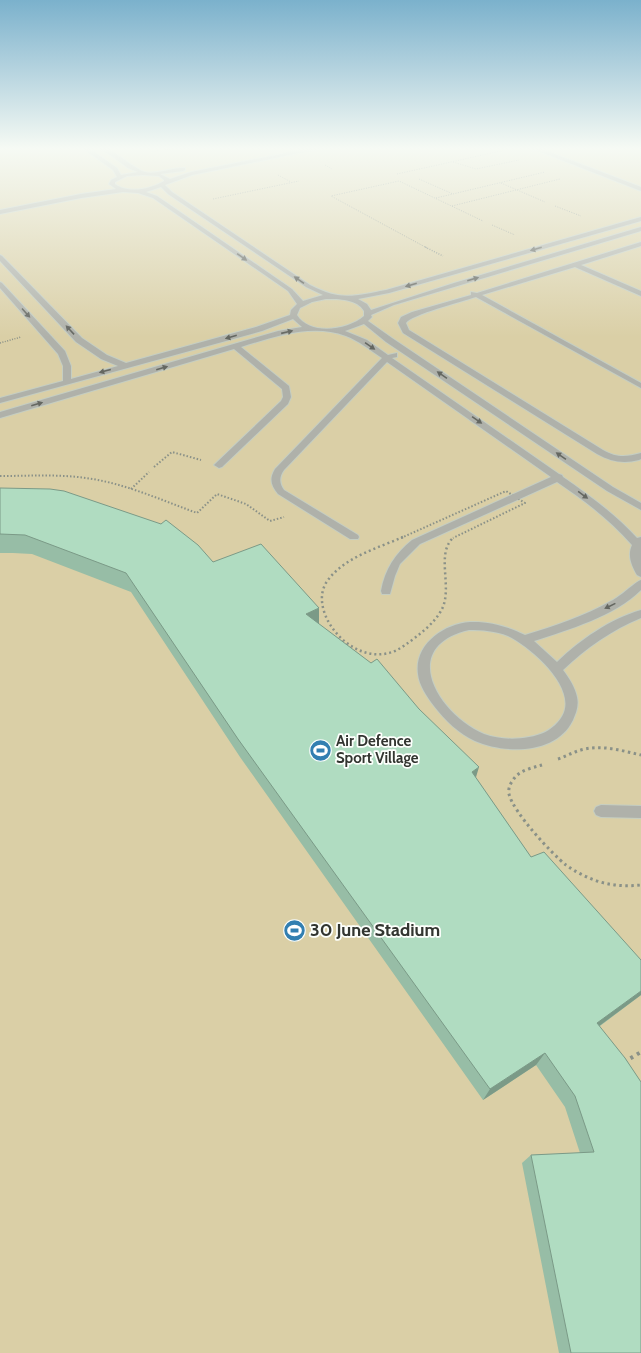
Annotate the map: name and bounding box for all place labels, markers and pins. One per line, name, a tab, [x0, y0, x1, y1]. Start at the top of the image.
place label: Air Defence Sport Village	[336, 732, 419, 767]
sports icon: Air Defence Sport Village	[307, 737, 333, 763]
sports icon: 30 June Stadium	[282, 917, 308, 943]
place label: 30 June Stadium	[310, 919, 440, 941]

